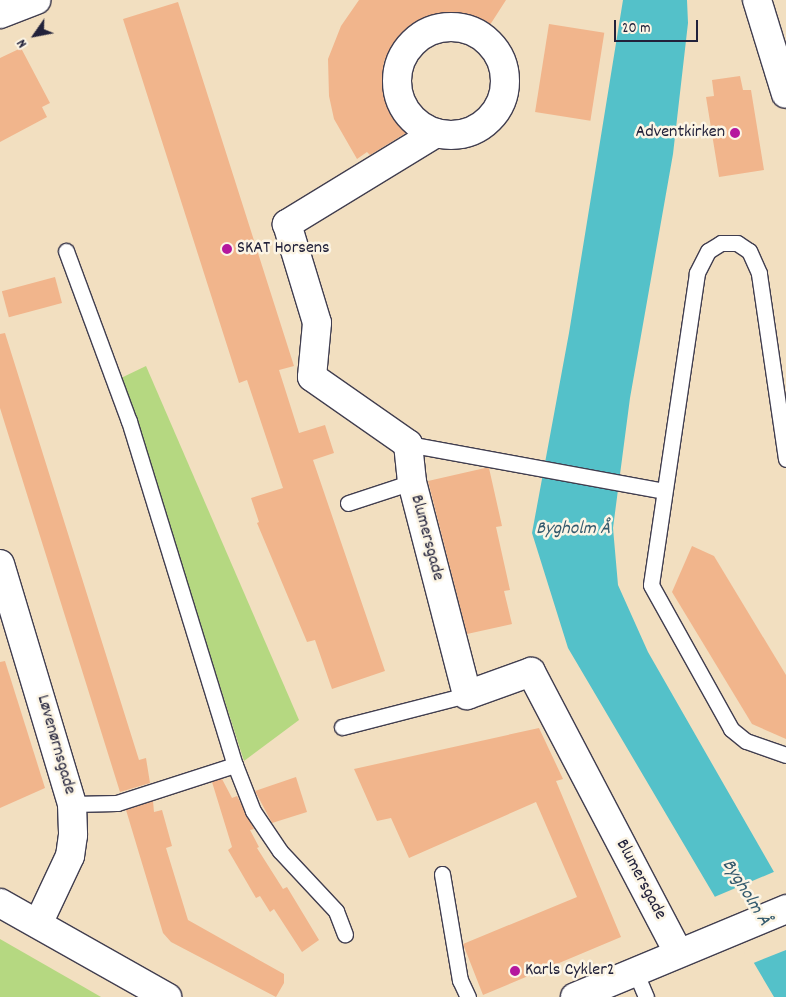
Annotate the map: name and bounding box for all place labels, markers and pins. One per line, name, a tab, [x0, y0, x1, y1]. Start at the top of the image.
place label: Adventkirken	[635, 122, 725, 144]
marker: Adventkirken	[729, 127, 741, 139]
place label: SKAT Horsens	[237, 238, 330, 260]
marker: SKAT Horsens	[221, 243, 233, 255]
place label: Karls Cykler2	[525, 960, 615, 982]
marker: Karls Cykler2	[509, 965, 521, 977]

